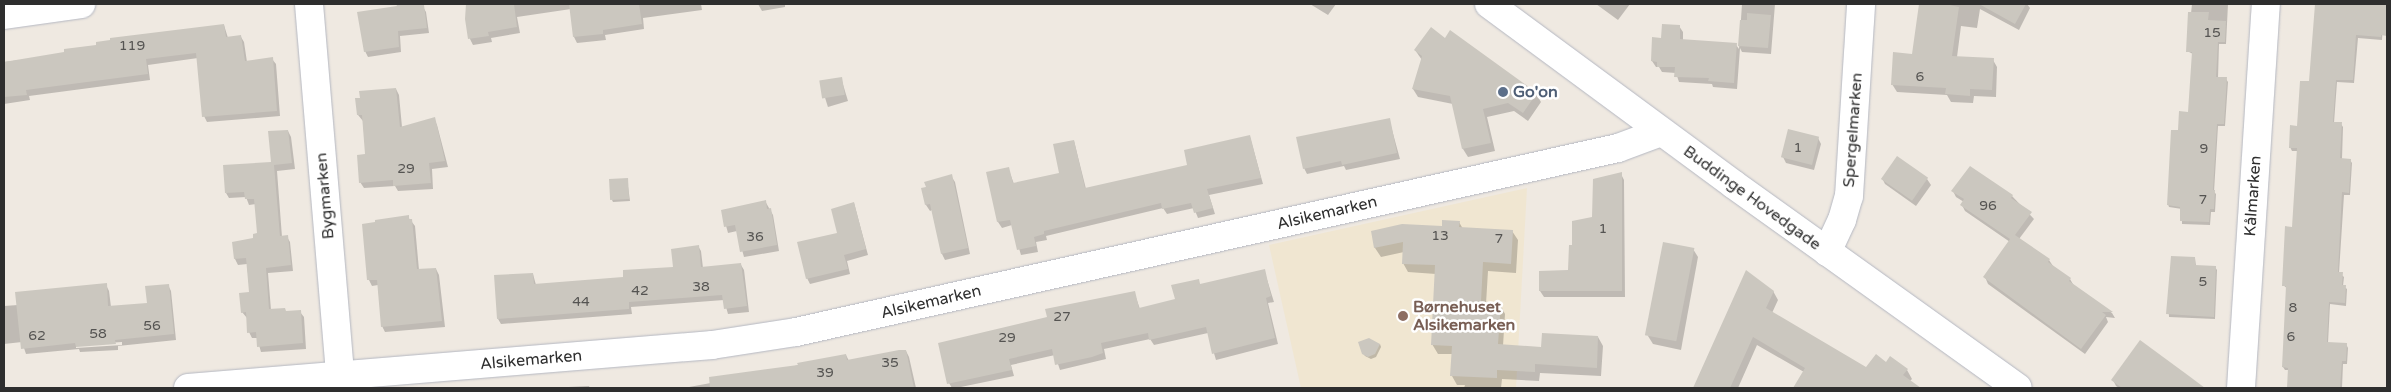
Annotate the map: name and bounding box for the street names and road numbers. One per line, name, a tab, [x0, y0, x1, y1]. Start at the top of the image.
street label: Spergelmarken	[1839, 72, 1867, 188]
street label: Buddinge Hovedgade	[1680, 142, 1824, 254]
street label: Bygmarken	[312, 152, 338, 240]
street label: Kålmarken	[2241, 155, 2265, 237]
street label: Alsikemarken	[1275, 192, 1379, 234]
street label: Alsikemarken	[879, 281, 983, 323]
street label: Alsikemarken	[479, 346, 583, 374]

